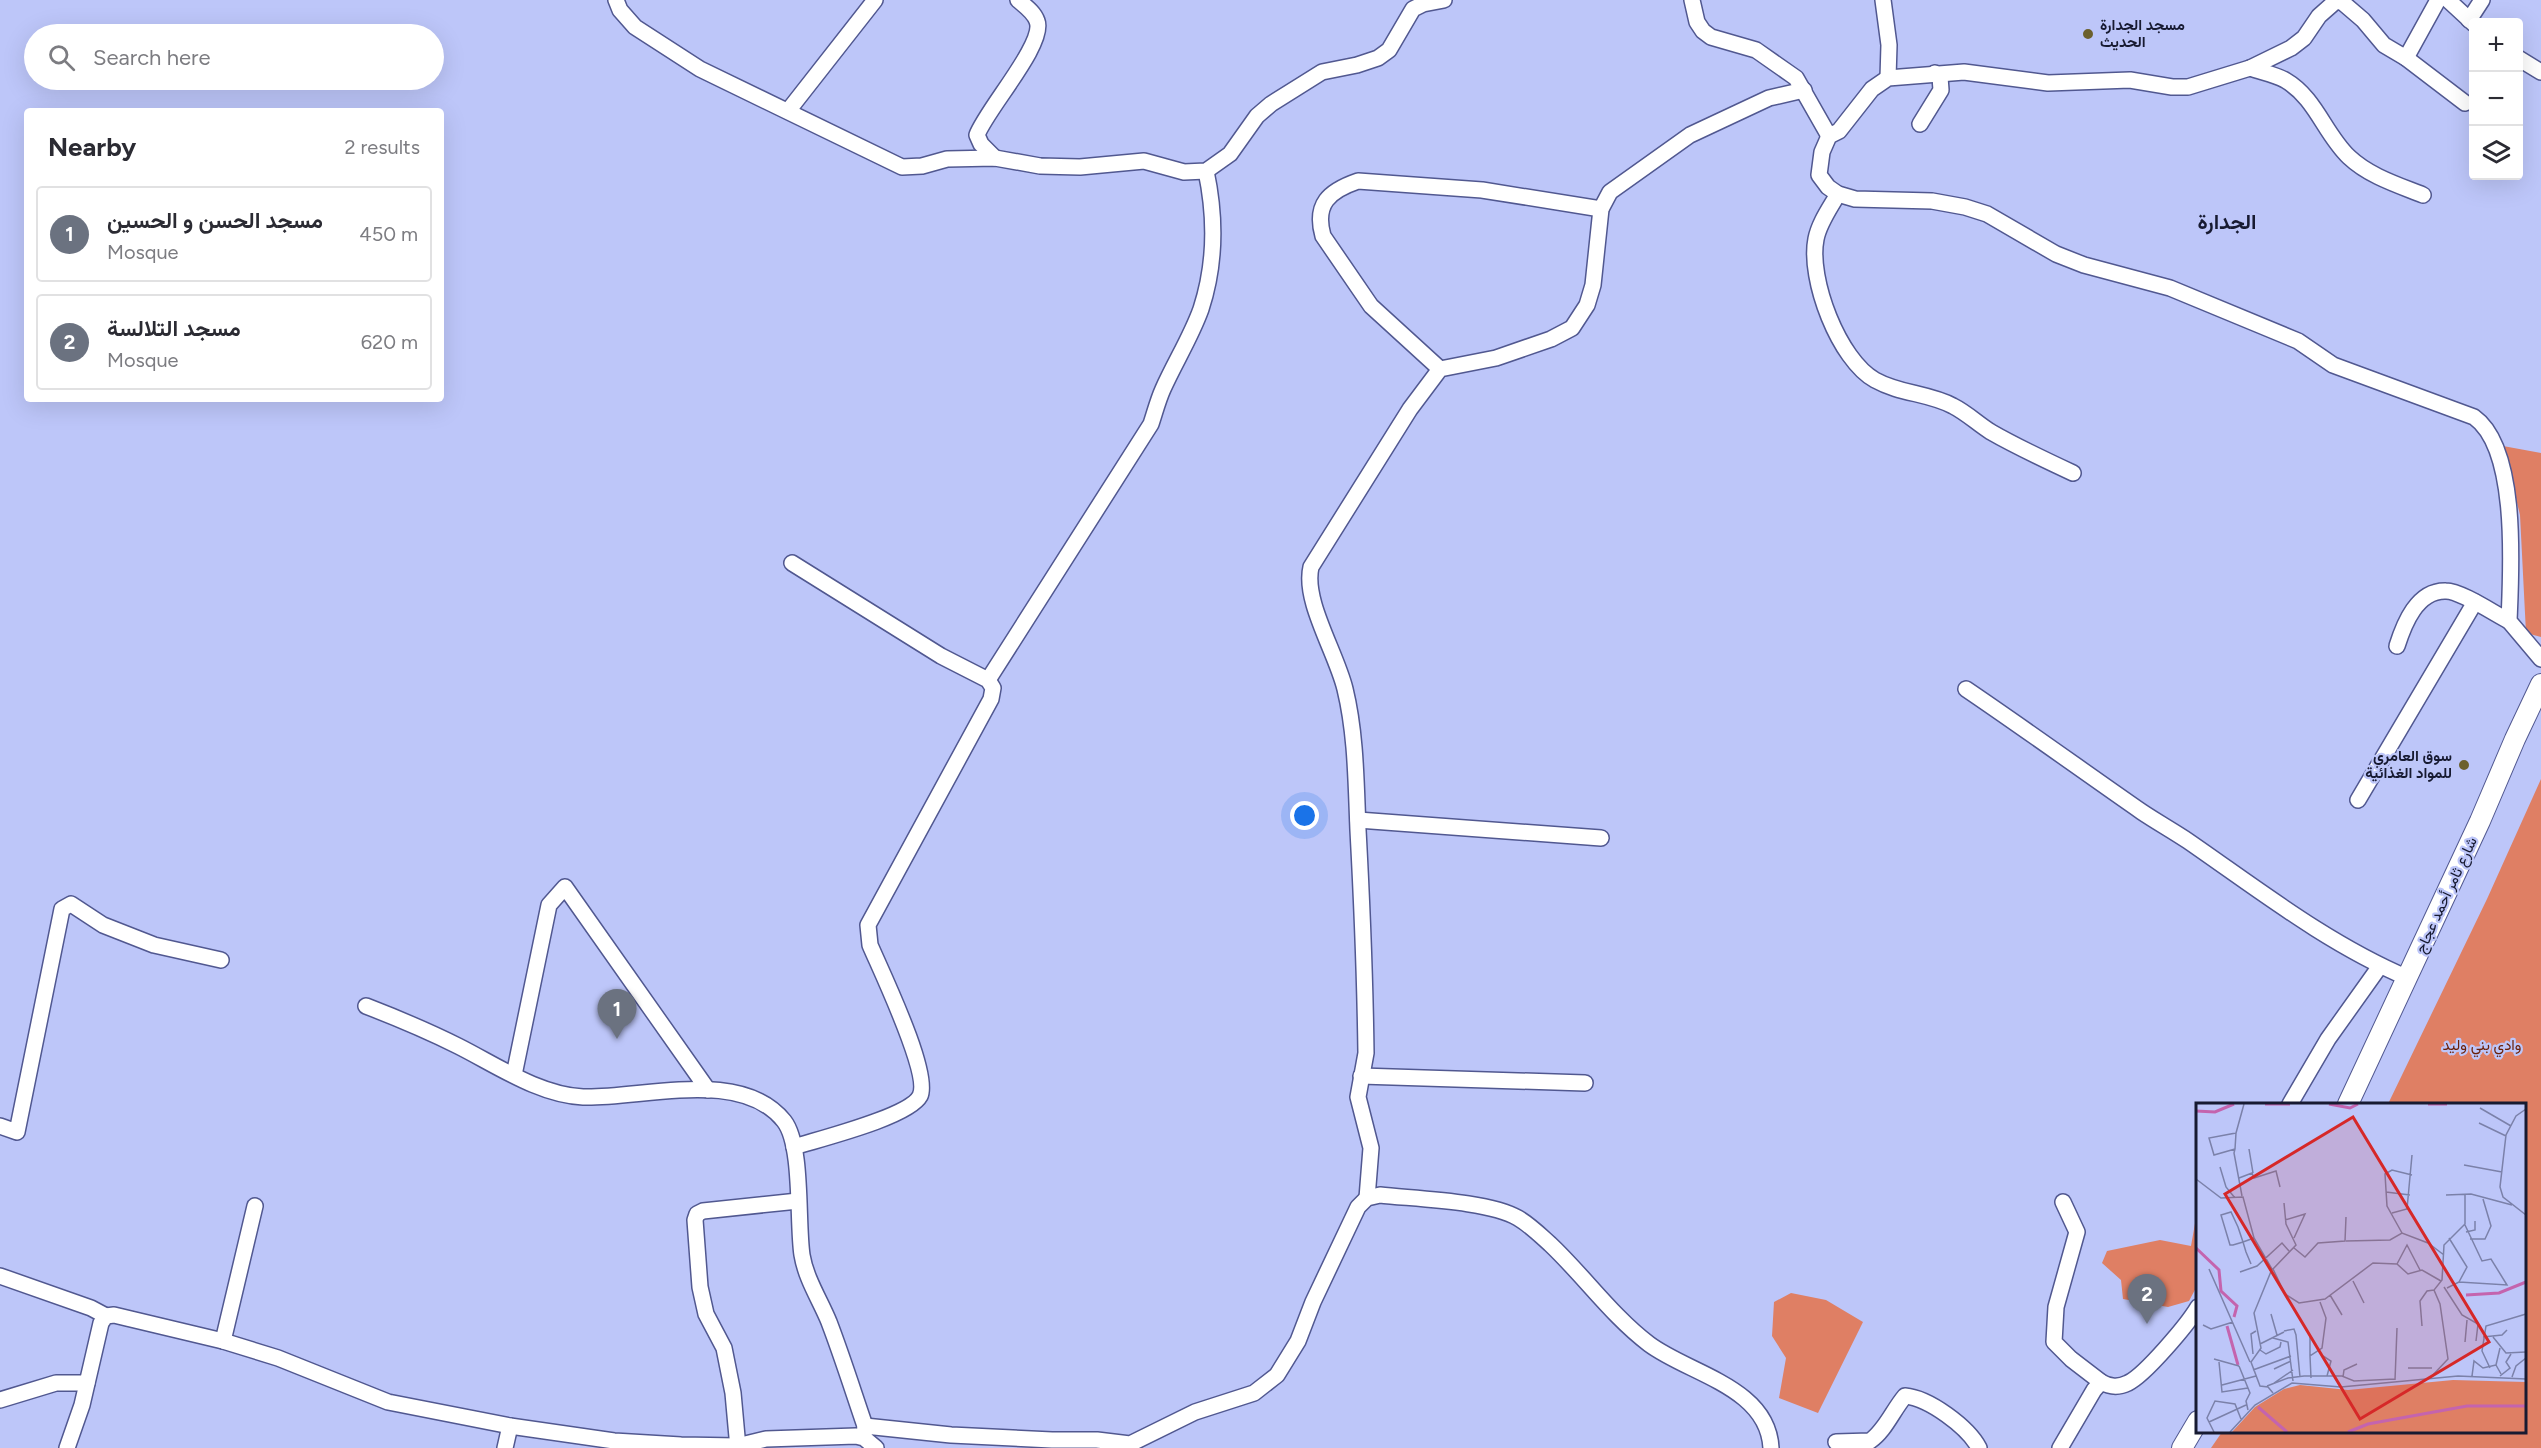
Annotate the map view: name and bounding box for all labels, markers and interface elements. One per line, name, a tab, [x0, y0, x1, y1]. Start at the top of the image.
place label: مسجد الجدارة الحديث	[2100, 16, 2185, 51]
map controls	[2469, 18, 2523, 180]
button: +	[2469, 18, 2523, 72]
search box	[24, 24, 444, 90]
marker: مسجد الجدارة الحديث	[2081, 27, 2095, 41]
icon: search	[45, 41, 78, 74]
text: Search here	[93, 44, 211, 71]
button: −	[2469, 72, 2523, 126]
button: layers	[2469, 126, 2523, 180]
text: Nearby	[48, 131, 136, 163]
text: 2 results	[344, 135, 420, 159]
text: مسجد الحسن و الحسين	[107, 207, 323, 234]
district label: الجدارة	[2197, 209, 2257, 235]
text: 1	[65, 222, 74, 246]
text: 450 m	[359, 222, 418, 246]
text: Mosque	[107, 240, 178, 264]
text: مسجد التلالسة	[107, 315, 241, 342]
text: 2	[64, 330, 75, 354]
text: 620 m	[361, 330, 418, 354]
text: Mosque	[107, 348, 178, 372]
place label: سوق العامري للمواد الغذائية	[2365, 747, 2452, 782]
marker: سوق العامري للمواد الغذائية	[2457, 758, 2471, 772]
your location	[1290, 801, 1319, 830]
street label: شارع ثامر أحمد عجاج	[2411, 834, 2483, 957]
pin: 1	[598, 990, 636, 1039]
park label: وادي بني وليد	[2443, 1036, 2521, 1058]
inset map	[2196, 1103, 2526, 1433]
pin: 2	[2128, 1274, 2166, 1324]

